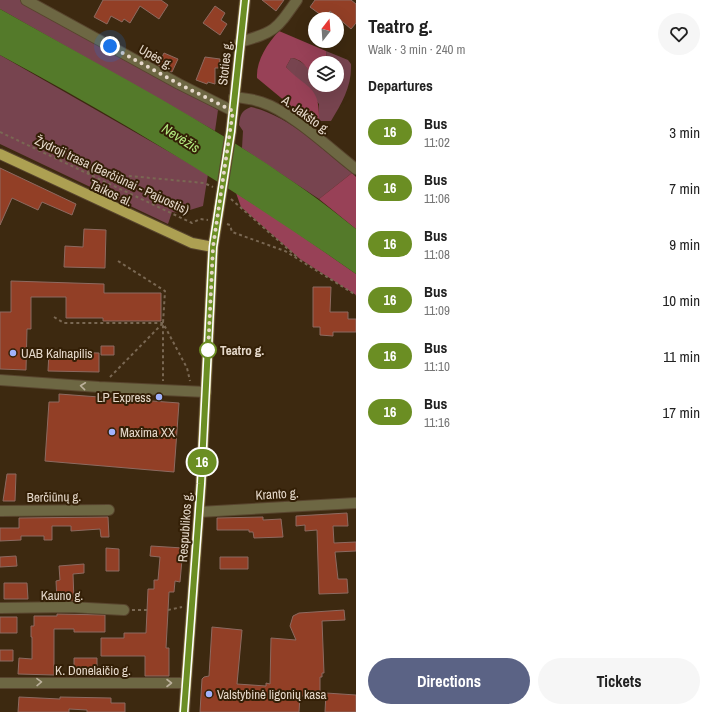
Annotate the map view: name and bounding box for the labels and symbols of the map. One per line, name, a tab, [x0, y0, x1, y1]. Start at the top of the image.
north arrow	[308, 12, 344, 48]
your location	[100, 36, 120, 56]
street label: Stoties g.	[214, 40, 236, 86]
street label: Upės g.	[136, 41, 176, 73]
street label: A. Jakšto g.	[278, 91, 334, 138]
water label: Nevėžis	[159, 119, 204, 157]
street label: Žydroji trasa (Berčiūnai - Pajuostis)	[32, 132, 192, 218]
street label: Taikos al.	[87, 176, 135, 210]
marker: Teatro g.	[199, 341, 217, 359]
place label: Teatro g.	[220, 342, 264, 359]
place label: UAB Kalnapilis	[21, 345, 93, 362]
marker: UAB Kalnapilis	[8, 348, 18, 358]
one-way arrow	[80, 381, 86, 390]
place label: LP Express	[97, 389, 151, 406]
marker: LP Express	[154, 392, 164, 402]
place label: Maxima XX	[120, 424, 176, 441]
marker: Maxima XX	[107, 427, 117, 437]
line badge: 16	[184, 449, 220, 475]
street label: Kranto g.	[255, 484, 299, 504]
street label: Berčiūnų g.	[27, 488, 81, 506]
street label: Respublikos g.	[174, 491, 196, 563]
street label: Kauno g.	[41, 587, 83, 604]
street label: K. Donelaičio g.	[55, 662, 131, 679]
one-way arrow	[36, 678, 42, 686]
one-way arrow	[166, 679, 172, 687]
place label: Valstybinė ligonių kasa	[217, 686, 327, 703]
marker: Valstybinė ligonių kasa	[204, 689, 214, 699]

